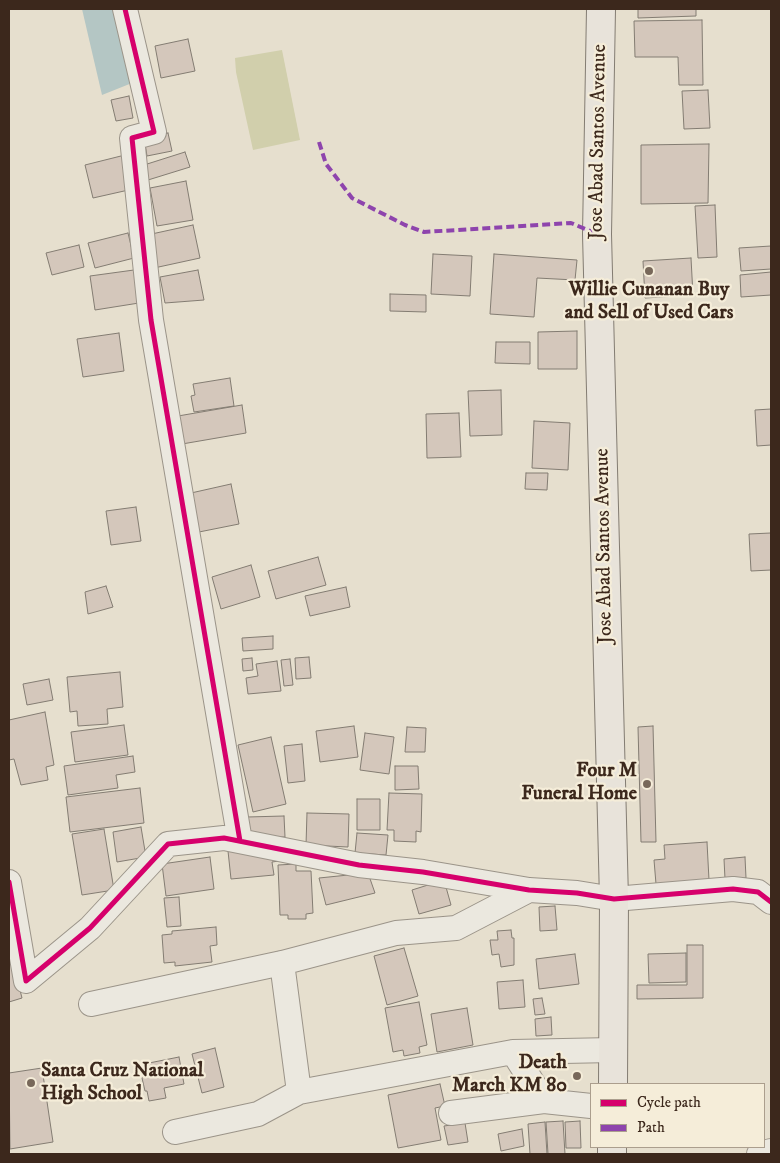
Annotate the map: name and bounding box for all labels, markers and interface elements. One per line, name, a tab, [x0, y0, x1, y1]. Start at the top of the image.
street label: Jose Abad Santos Avenue	[585, 44, 613, 240]
marker: Willie Cunanan Buy and Sell of Used Cars	[643, 265, 655, 277]
place label: Willie Cunanan Buy and Sell of Used Cars	[565, 279, 733, 326]
street label: Jose Abad Santos Avenue	[591, 448, 619, 644]
place label: Four M Funeral Home	[521, 760, 637, 807]
marker: Four M Funeral Home	[641, 778, 653, 790]
place label: Death March KM 80	[452, 1052, 567, 1099]
place label: Santa Cruz National High School	[41, 1060, 203, 1107]
marker: Death March KM 80	[571, 1070, 583, 1082]
marker: Santa Cruz National High School	[25, 1077, 37, 1089]
legend	[590, 1083, 765, 1148]
text: Cycle path	[637, 1093, 701, 1112]
text: Path	[637, 1118, 665, 1137]

